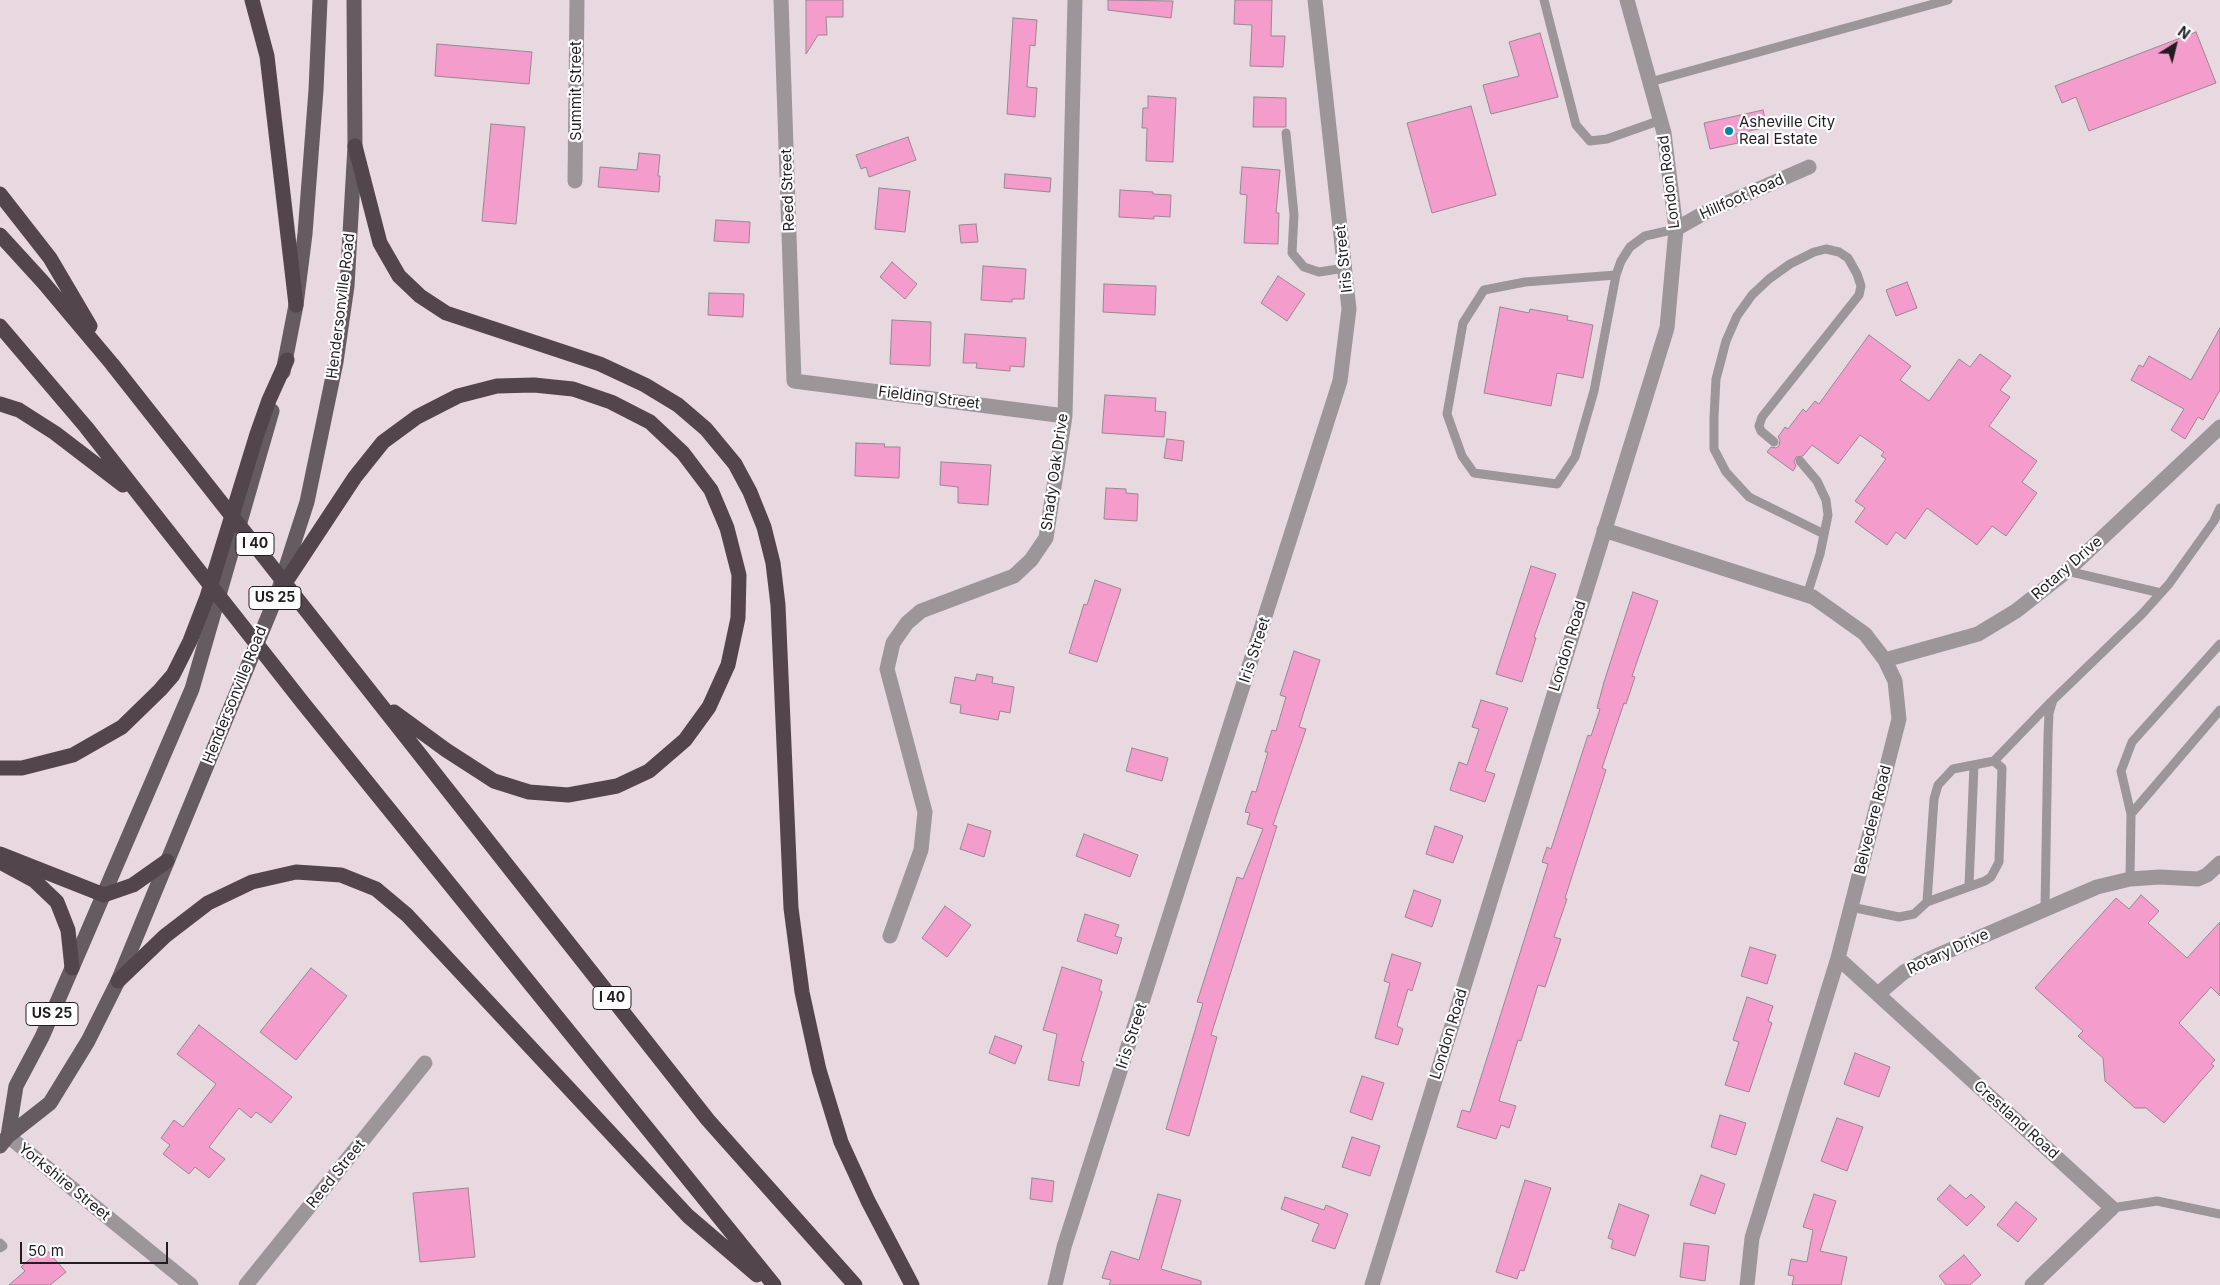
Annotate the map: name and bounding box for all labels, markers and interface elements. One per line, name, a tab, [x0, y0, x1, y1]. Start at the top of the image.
north arrow	[2150, 20, 2200, 70]
text: N	[2175, 22, 2193, 42]
street label: Summit Street	[567, 41, 585, 141]
place label: Asheville City Real Estate	[1739, 113, 1835, 148]
marker: Asheville City Real Estate	[1723, 125, 1735, 137]
street label: London Road	[1654, 134, 1684, 230]
street label: Reed Street	[778, 148, 798, 232]
street label: Hillfoot Road	[1697, 170, 1787, 224]
street label: Iris Street	[1331, 224, 1357, 294]
street label: Hendersonville Road	[323, 232, 359, 380]
street label: Fielding Street	[877, 383, 981, 413]
street label: Shady Oak Drive	[1038, 412, 1072, 532]
road number: I 40	[236, 532, 274, 556]
street label: Rotary Drive	[2028, 532, 2106, 604]
road number: US 25	[249, 586, 301, 610]
street label: London Road	[1546, 599, 1590, 693]
street label: Iris Street	[1236, 615, 1274, 685]
street label: Hendersonville Road	[199, 624, 271, 766]
street label: Belvedere Road	[1851, 764, 1895, 876]
street label: Rotary Drive	[1905, 925, 1991, 979]
road number: I 40	[593, 986, 631, 1010]
street label: London Road	[1427, 987, 1471, 1081]
street label: Iris Street	[1113, 1001, 1151, 1071]
road number: US 25	[26, 1002, 78, 1026]
street label: Crestland Road	[1970, 1077, 2062, 1163]
street label: Reed Street	[303, 1136, 369, 1212]
street label: Yorkshire Street	[14, 1139, 114, 1225]
scale bar	[22, 1232, 170, 1264]
text: 50 m	[28, 1241, 64, 1260]

